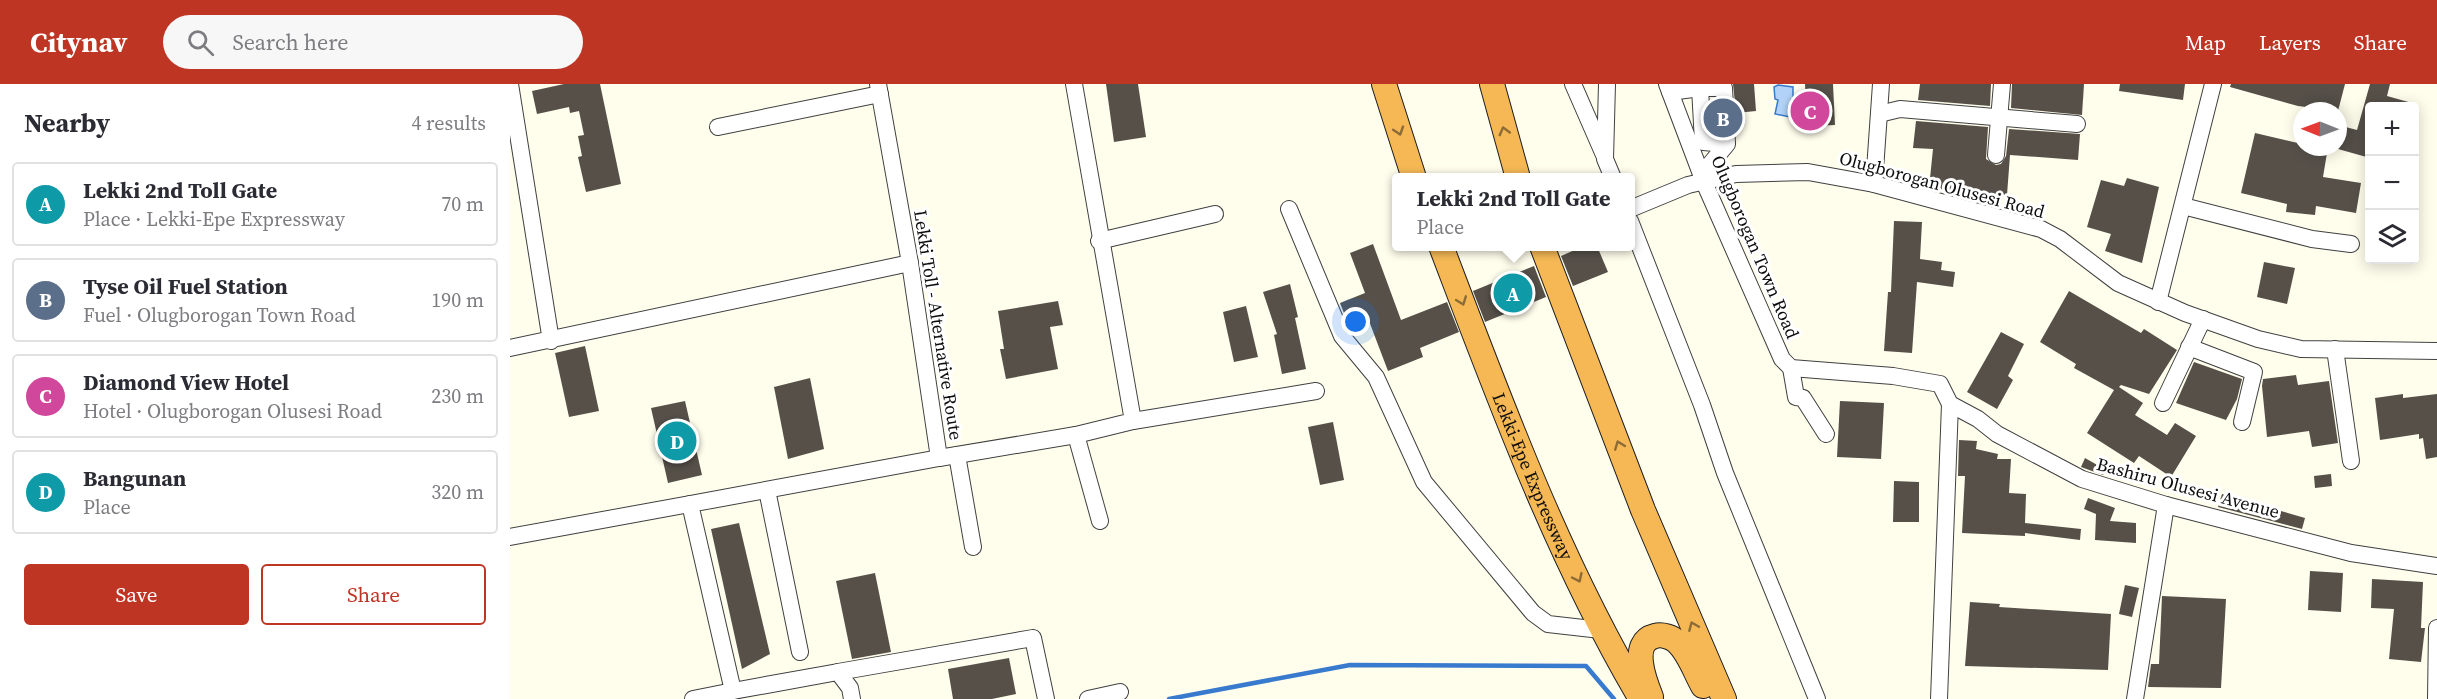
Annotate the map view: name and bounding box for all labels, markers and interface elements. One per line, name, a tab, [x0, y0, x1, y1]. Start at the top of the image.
search box	[163, 15, 583, 69]
text: Citynav	[30, 23, 127, 61]
icon: search	[184, 26, 217, 59]
text: Search here	[232, 27, 349, 57]
text: Map	[2185, 28, 2226, 57]
text: Layers	[2259, 28, 2321, 57]
text: Share	[2354, 28, 2407, 57]
pin: C	[1790, 88, 1830, 134]
pin: B	[1704, 96, 1742, 141]
north arrow	[2293, 102, 2347, 156]
map controls	[2365, 102, 2419, 264]
button: +	[2365, 102, 2419, 156]
text: Nearby	[24, 105, 110, 141]
text: 4 results	[411, 109, 486, 137]
one-way arrow	[1391, 125, 1404, 136]
one-way arrow	[1499, 126, 1511, 137]
street label: Olugborogan Olusesi Road	[1837, 145, 2048, 224]
street label: Olugborogan Town Road	[1705, 151, 1805, 342]
button: −	[2365, 156, 2419, 210]
popup	[1392, 173, 1635, 251]
text: Lekki 2nd Toll Gate	[83, 175, 277, 205]
text: Lekki 2nd Toll Gate	[1416, 183, 1611, 213]
text: A	[39, 190, 52, 218]
text: 70 m	[441, 190, 484, 218]
text: Place · Lekki-Epe Expressway	[83, 205, 345, 233]
street label: Lekki Toll - Alternative Route	[908, 208, 969, 442]
button: layers	[2365, 210, 2419, 264]
text: Place	[1416, 213, 1464, 241]
pin: A	[1494, 270, 1532, 316]
text: Tyse Oil Fuel Station	[83, 271, 288, 301]
text: B	[39, 286, 52, 314]
text: 190 m	[431, 286, 484, 314]
one-way arrow	[1454, 295, 1467, 306]
text: Fuel · Olugborogan Town Road	[83, 301, 356, 329]
your location	[1341, 307, 1370, 336]
text: Diamond View Hotel	[83, 367, 289, 397]
text: C	[39, 382, 52, 410]
text: 230 m	[431, 382, 484, 410]
street label: Lekki-Epe Expressway	[1487, 389, 1580, 565]
text: Hotel · Olugborogan Olusesi Road	[83, 397, 382, 425]
pin: D	[658, 418, 696, 464]
one-way arrow	[1613, 441, 1626, 451]
street label: Bashiru Olusesi Avenue	[2094, 451, 2282, 524]
text: Bangunan	[83, 463, 186, 493]
text: D	[38, 478, 53, 506]
text: 320 m	[431, 478, 484, 506]
text: Place	[83, 493, 131, 521]
button: Save	[24, 564, 249, 625]
button: Share	[261, 564, 486, 625]
one-way arrow	[1570, 571, 1582, 582]
one-way arrow	[1688, 621, 1700, 632]

